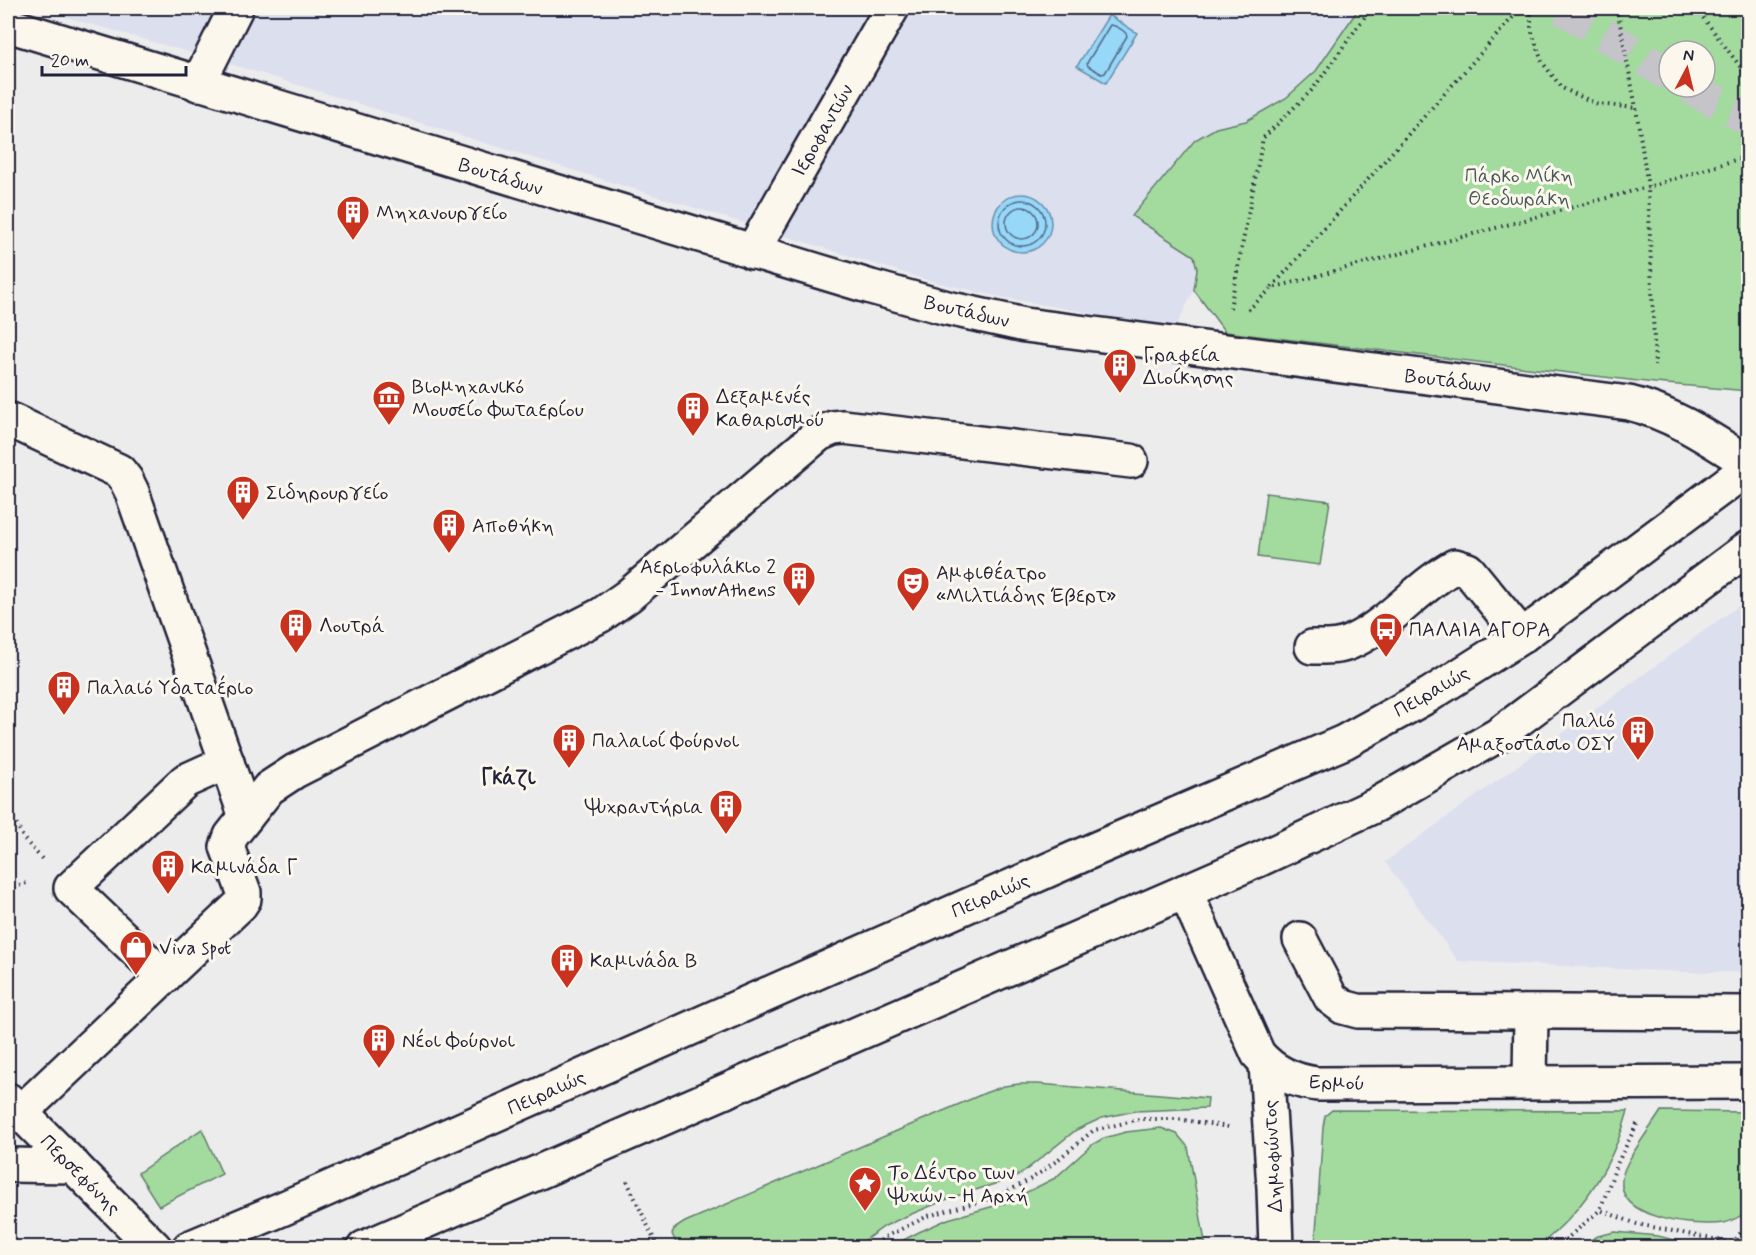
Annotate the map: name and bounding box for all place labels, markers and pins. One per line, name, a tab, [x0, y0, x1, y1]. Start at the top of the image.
building icon: Μηχανουργείο	[335, 194, 371, 241]
place label: Μηχανουργείο	[376, 200, 507, 227]
place label: Γραφεία Διοίκησης	[1143, 342, 1234, 392]
building icon: Γραφεία Διοίκησης	[1102, 347, 1138, 394]
place label: Βιομηχανικό Μουσείο Φωταερίου	[412, 374, 584, 424]
museum icon: Βιομηχανικό Μουσείο Φωταερίου	[371, 379, 407, 426]
place label: Δεξαμενές Καθαρισμού	[716, 384, 824, 434]
building icon: Δεξαμενές Καθαρισμού	[675, 390, 711, 437]
building icon: Σιδηρουργείο	[225, 474, 261, 521]
place label: Σιδηρουργείο	[266, 480, 389, 507]
building icon: Αποθήκη	[431, 507, 467, 554]
place label: Αποθήκη	[472, 513, 554, 540]
place label: Αεριοφυλάκιο 2 - InnovAthens	[640, 554, 776, 604]
building icon: Αεριοφυλάκιο 2 - InnovAthens	[781, 560, 817, 607]
place label: Αμφιθέατρο «Μιλτιάδης Έβερτ»	[936, 560, 1117, 610]
theatre icon: Αμφιθέατρο «Μιλτιάδης Έβερτ»	[895, 565, 931, 612]
building icon: Λουτρά	[278, 607, 314, 654]
bus stop icon: ΠΑΛΑΙΑ ΑΓΟΡΑ	[1368, 611, 1404, 658]
place label: Λουτρά	[319, 613, 385, 640]
place label: ΠΑΛΑΙΑ ΑΓΟΡΑ	[1409, 617, 1550, 644]
building icon: Παλαιό Υδαταέριο	[46, 669, 82, 716]
place label: Παλαιό Υδαταέριο	[87, 675, 254, 702]
place label: Παλιό Αμαξοστάσιο ΟΣΥ	[1456, 708, 1615, 758]
building icon: Παλιό Αμαξοστάσιο ΟΣΥ	[1620, 714, 1656, 761]
building icon: Παλαιοί Φούρνοι	[551, 722, 587, 769]
place label: Παλαιοί Φούρνοι	[592, 728, 740, 755]
building icon: Ψυχραντήρια	[708, 788, 744, 835]
place label: Ψυχραντήρια	[584, 794, 703, 821]
building icon: Καμινάδα Γ	[150, 848, 186, 895]
place label: Καμινάδα Γ	[191, 854, 297, 881]
shop icon: Viva spot	[118, 929, 154, 976]
place label: Viva spot	[159, 935, 231, 962]
building icon: Καμινάδα Β	[549, 942, 585, 989]
place label: Καμινάδα Β	[590, 948, 698, 975]
building icon: Νέοι Φούρνοι	[361, 1022, 397, 1069]
place label: Νέοι Φούρνοι	[402, 1028, 515, 1055]
place label: Το Δέντρο των Ψυχών - Η Αρχή	[887, 1160, 1028, 1210]
place icon: Το Δέντρο των Ψυχών - Η Αρχή	[847, 1165, 883, 1212]

